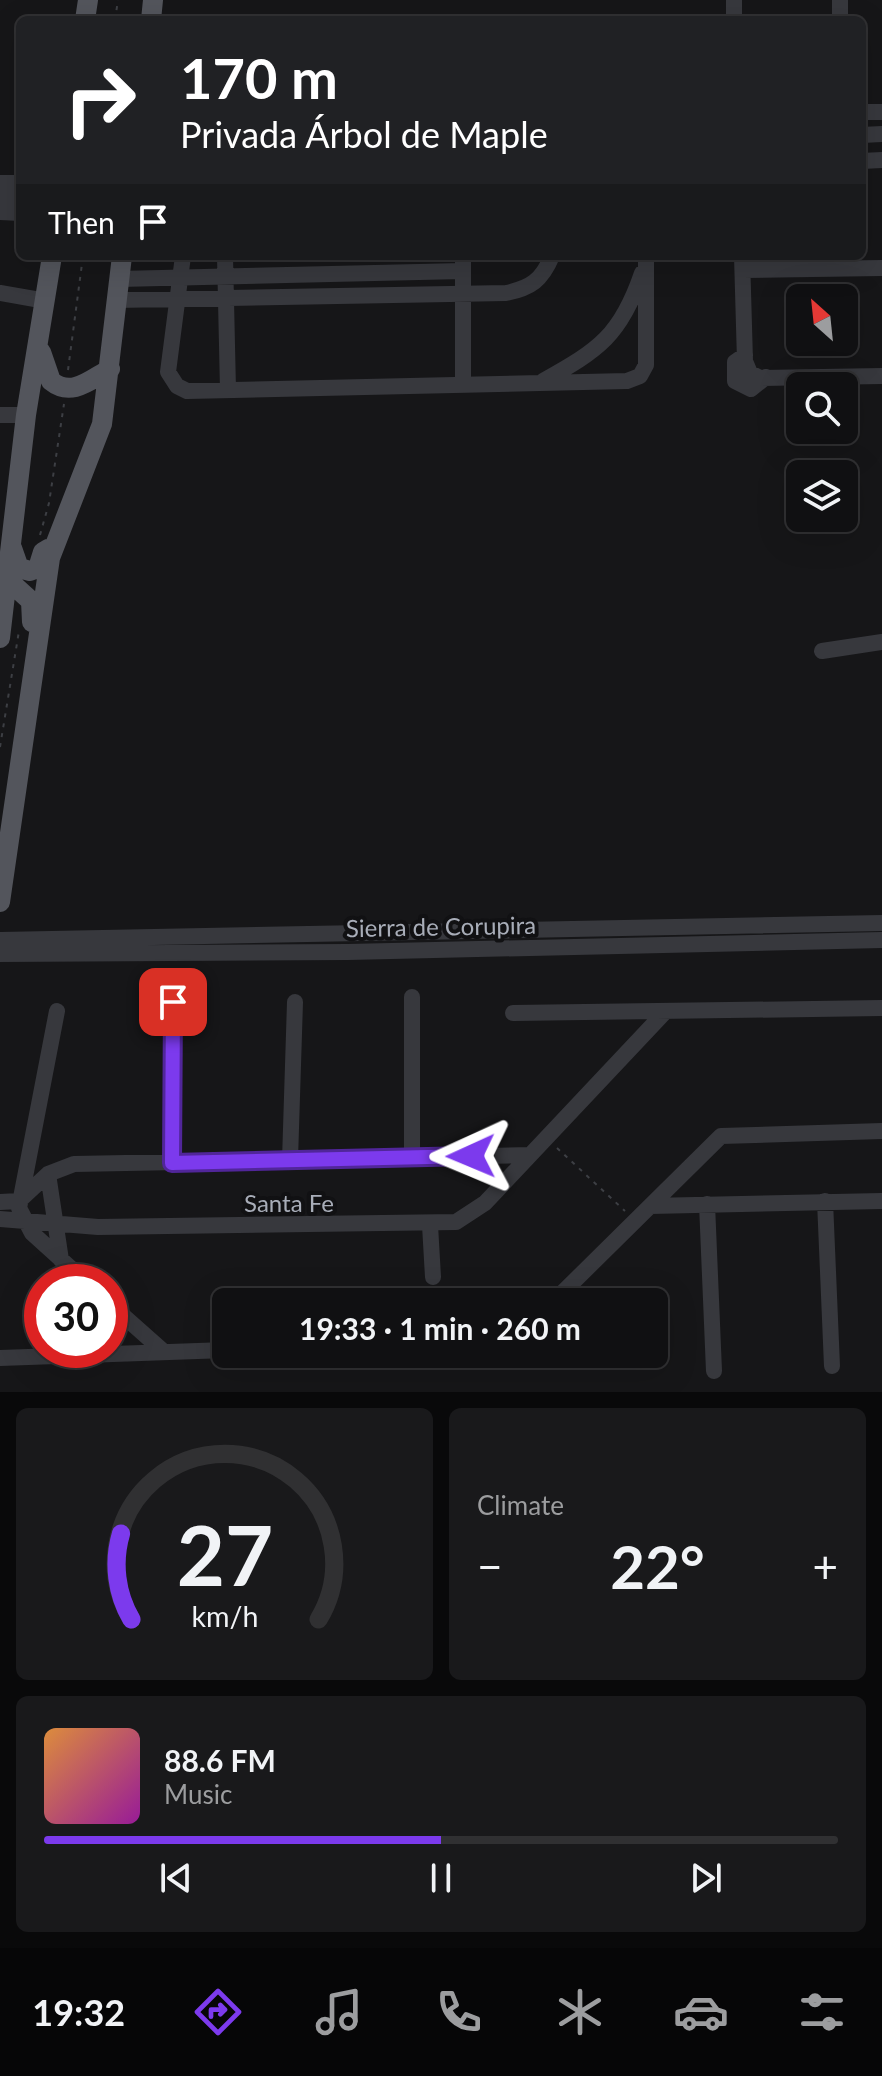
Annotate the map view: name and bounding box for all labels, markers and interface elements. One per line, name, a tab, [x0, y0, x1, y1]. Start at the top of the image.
text: 170 m	[180, 44, 338, 111]
icon: right	[48, 48, 152, 152]
text: Privada Árbol de Maple	[180, 112, 548, 156]
icon: arrive	[131, 200, 175, 244]
text: Then	[48, 204, 115, 240]
north arrow	[786, 284, 858, 356]
map controls	[786, 284, 858, 532]
button: search	[786, 372, 858, 444]
button: layers	[786, 460, 858, 532]
street label: Sierra de Corupira	[346, 910, 536, 942]
pin	[139, 968, 207, 1036]
icon: arrive	[151, 980, 195, 1024]
position arrow	[429, 1114, 513, 1198]
street label: Santa Fe	[244, 1188, 334, 1217]
speed limit sign: 30	[24, 1264, 128, 1368]
text: 19:33 · 1 min · 260 m	[299, 1310, 581, 1346]
text: Climate	[477, 1489, 564, 1521]
text: 27	[176, 1504, 273, 1604]
text: 22°	[610, 1530, 705, 1602]
text: −	[477, 1540, 503, 1592]
text: +	[812, 1540, 838, 1592]
text: km/h	[191, 1599, 258, 1633]
text: 88.6 FM	[164, 1742, 276, 1778]
text: Music	[164, 1778, 232, 1810]
icon: previous	[154, 1856, 198, 1900]
icon: pause	[419, 1856, 463, 1900]
icon: next	[684, 1856, 728, 1900]
icon: directions	[190, 1984, 246, 2040]
icon: music	[311, 1984, 367, 2040]
icon: phone	[431, 1984, 487, 2040]
icon: climate	[552, 1984, 608, 2040]
icon: car	[673, 1984, 729, 2040]
icon: filters	[794, 1984, 850, 2040]
text: 19:32	[32, 1990, 125, 2034]

